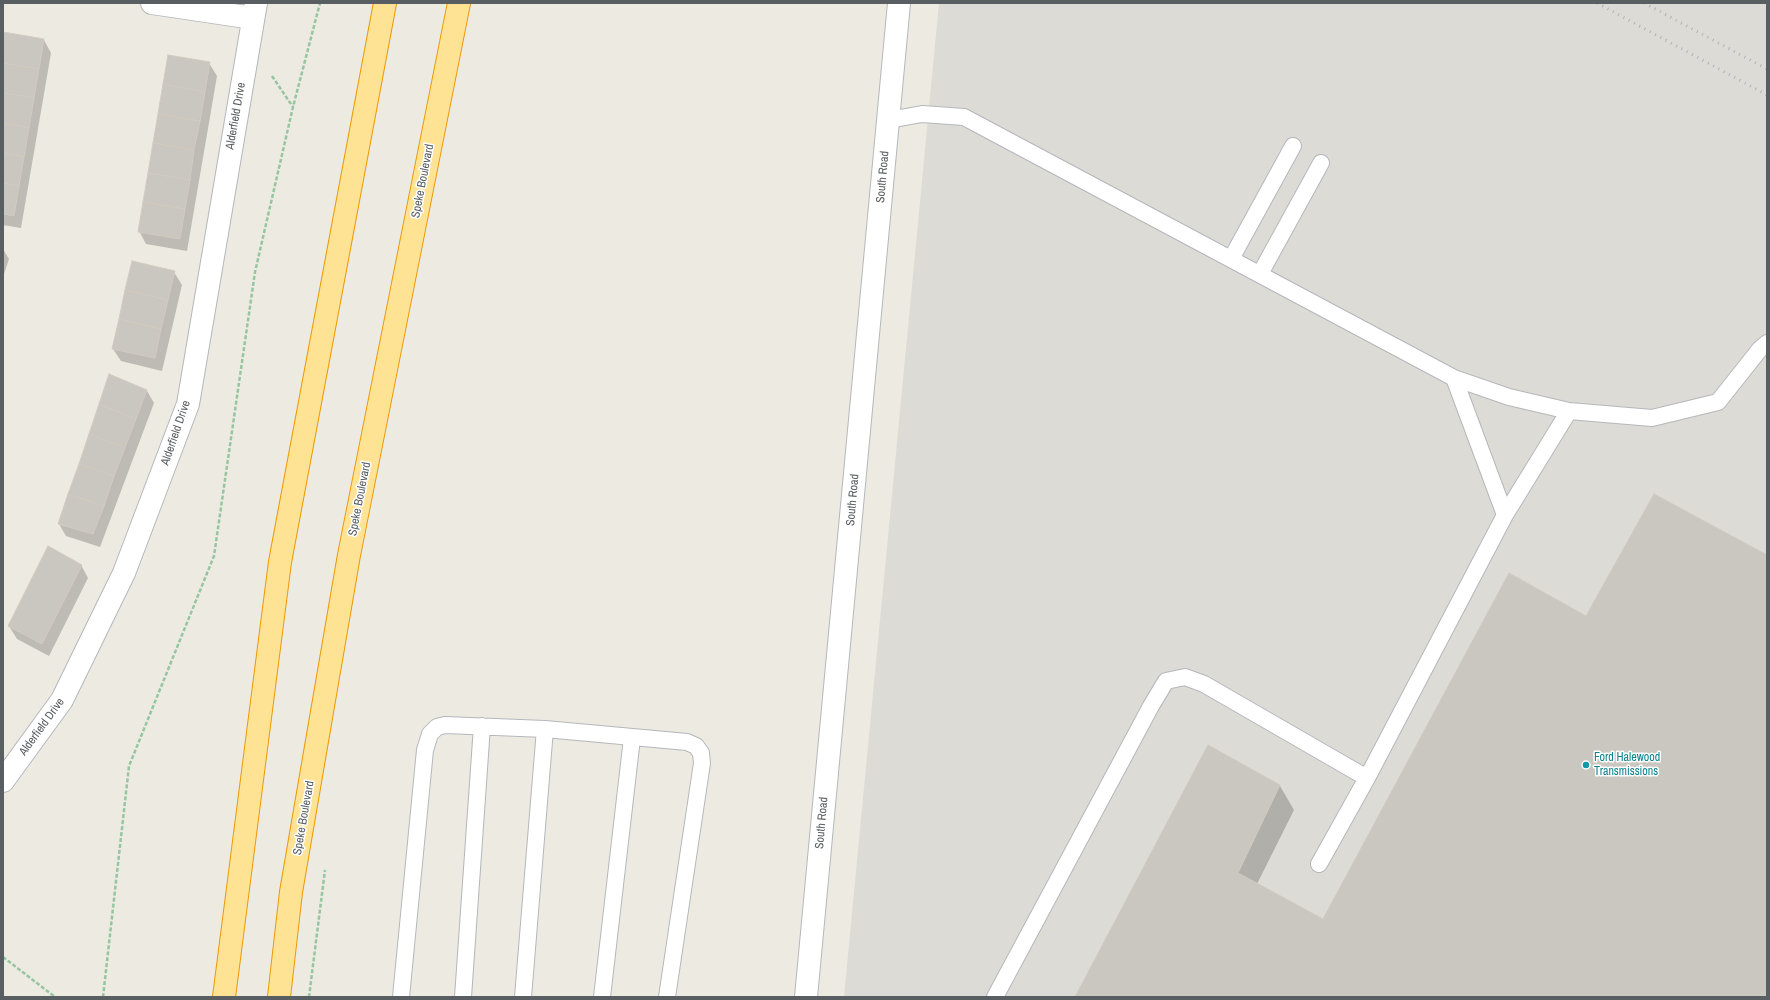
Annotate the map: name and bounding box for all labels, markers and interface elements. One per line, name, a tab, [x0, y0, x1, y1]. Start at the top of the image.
street label: Alderfield Drive	[223, 81, 249, 151]
street label: Speke Boulevard	[409, 143, 437, 219]
street label: South Road	[874, 150, 892, 204]
street label: Alderfield Drive	[158, 399, 194, 467]
street label: Speke Boulevard	[346, 461, 374, 537]
street label: South Road	[844, 473, 862, 527]
street label: Alderfield Drive	[16, 695, 68, 759]
place label: Ford Halewood Transmissions	[1594, 751, 1660, 779]
marker: Ford Halewood Transmissions	[1581, 760, 1591, 770]
street label: Speke Boulevard	[290, 780, 318, 856]
street label: South Road	[813, 796, 831, 850]

